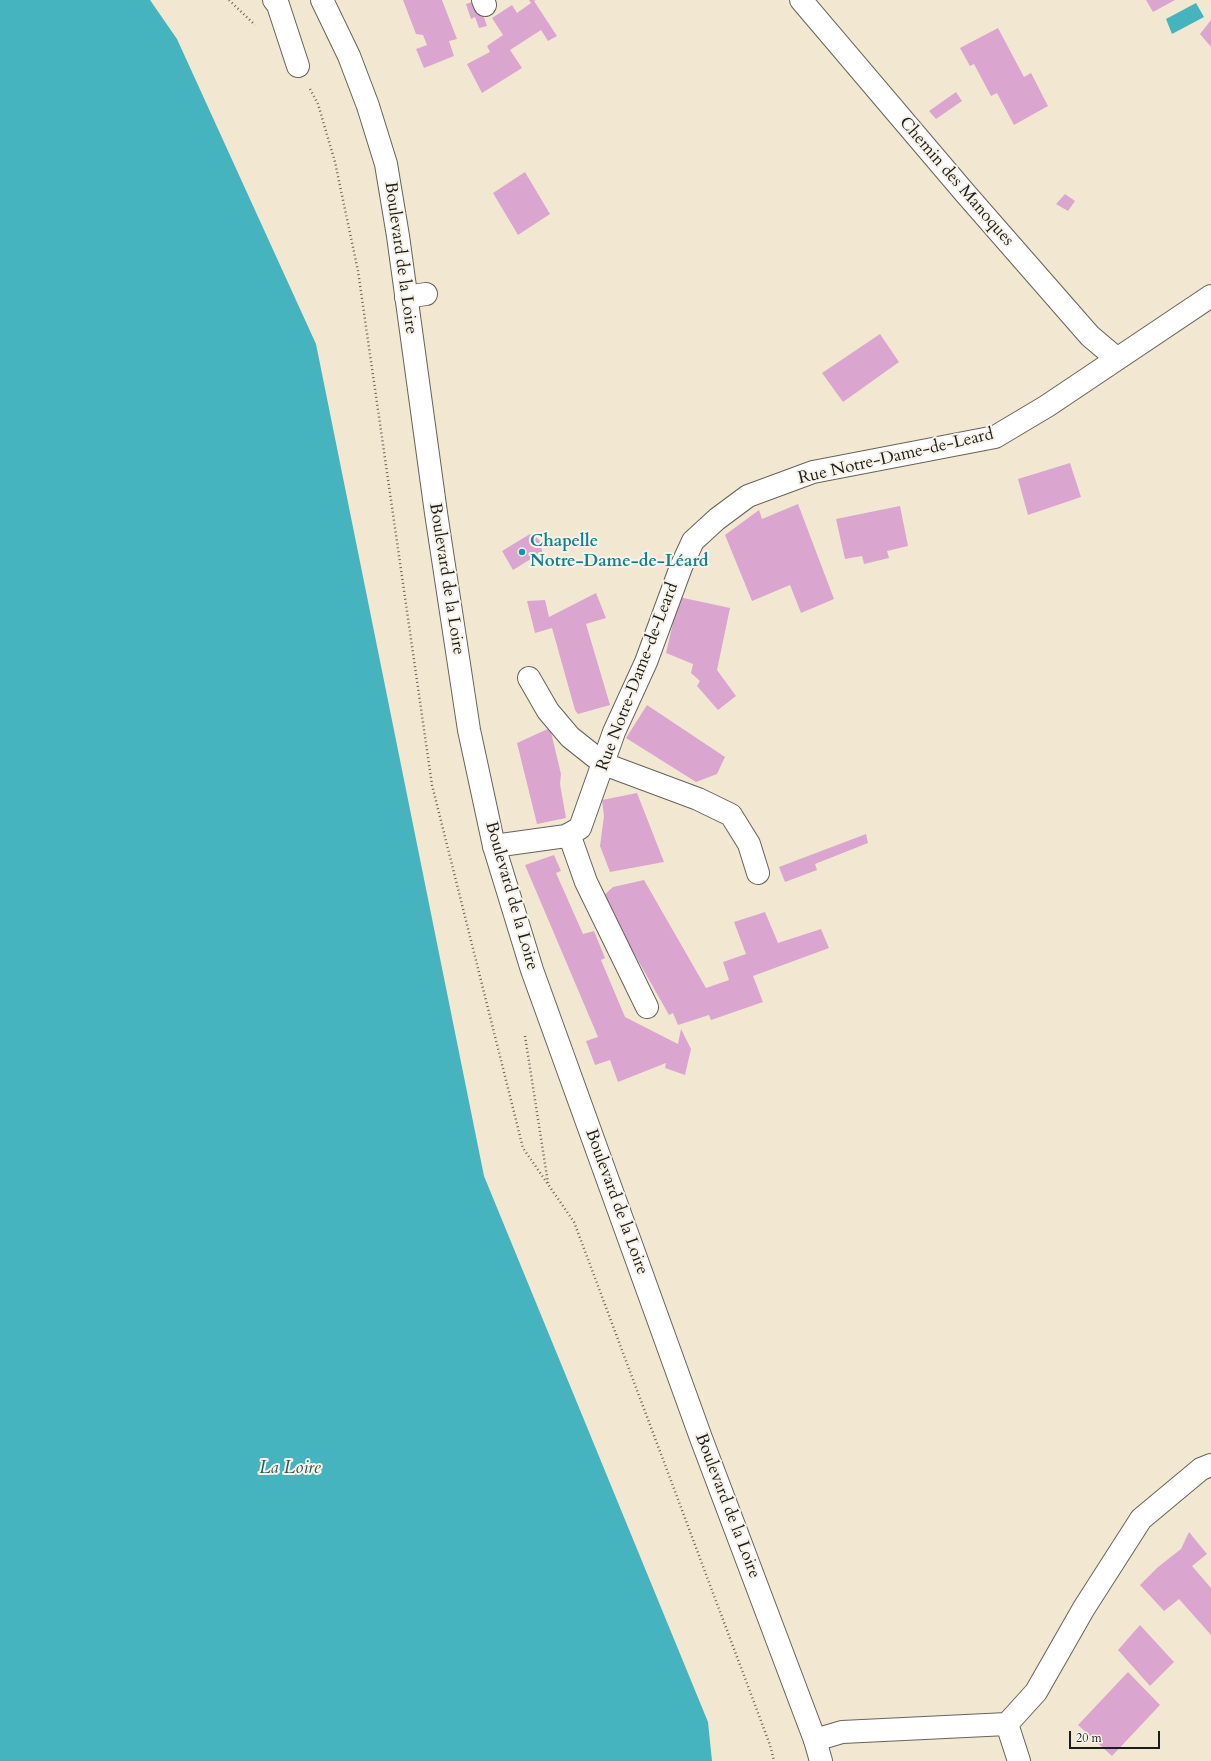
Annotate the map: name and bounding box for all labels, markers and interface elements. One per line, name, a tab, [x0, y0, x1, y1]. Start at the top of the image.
street label: Chemin des Manoques	[894, 113, 1018, 251]
street label: Boulevard de la Loire	[379, 181, 421, 335]
street label: Rue Notre-Dame-de-Leard	[796, 425, 996, 489]
street label: Boulevard de la Loire	[424, 502, 468, 656]
place label: Chapelle Notre-Dame-de-Léard	[530, 532, 709, 572]
marker: Chapelle Notre-Dame-de-Léard	[517, 547, 527, 557]
street label: Rue Notre-Dame-de-Leard	[593, 580, 683, 774]
street label: Boulevard de la Loire	[480, 819, 542, 973]
street label: Boulevard de la Loire	[580, 1126, 652, 1278]
street label: Boulevard de la Loire	[690, 1431, 764, 1581]
water label: La Loire	[259, 1458, 321, 1480]
scale bar	[1071, 1723, 1162, 1749]
text: 20 m	[1076, 1730, 1102, 1746]

